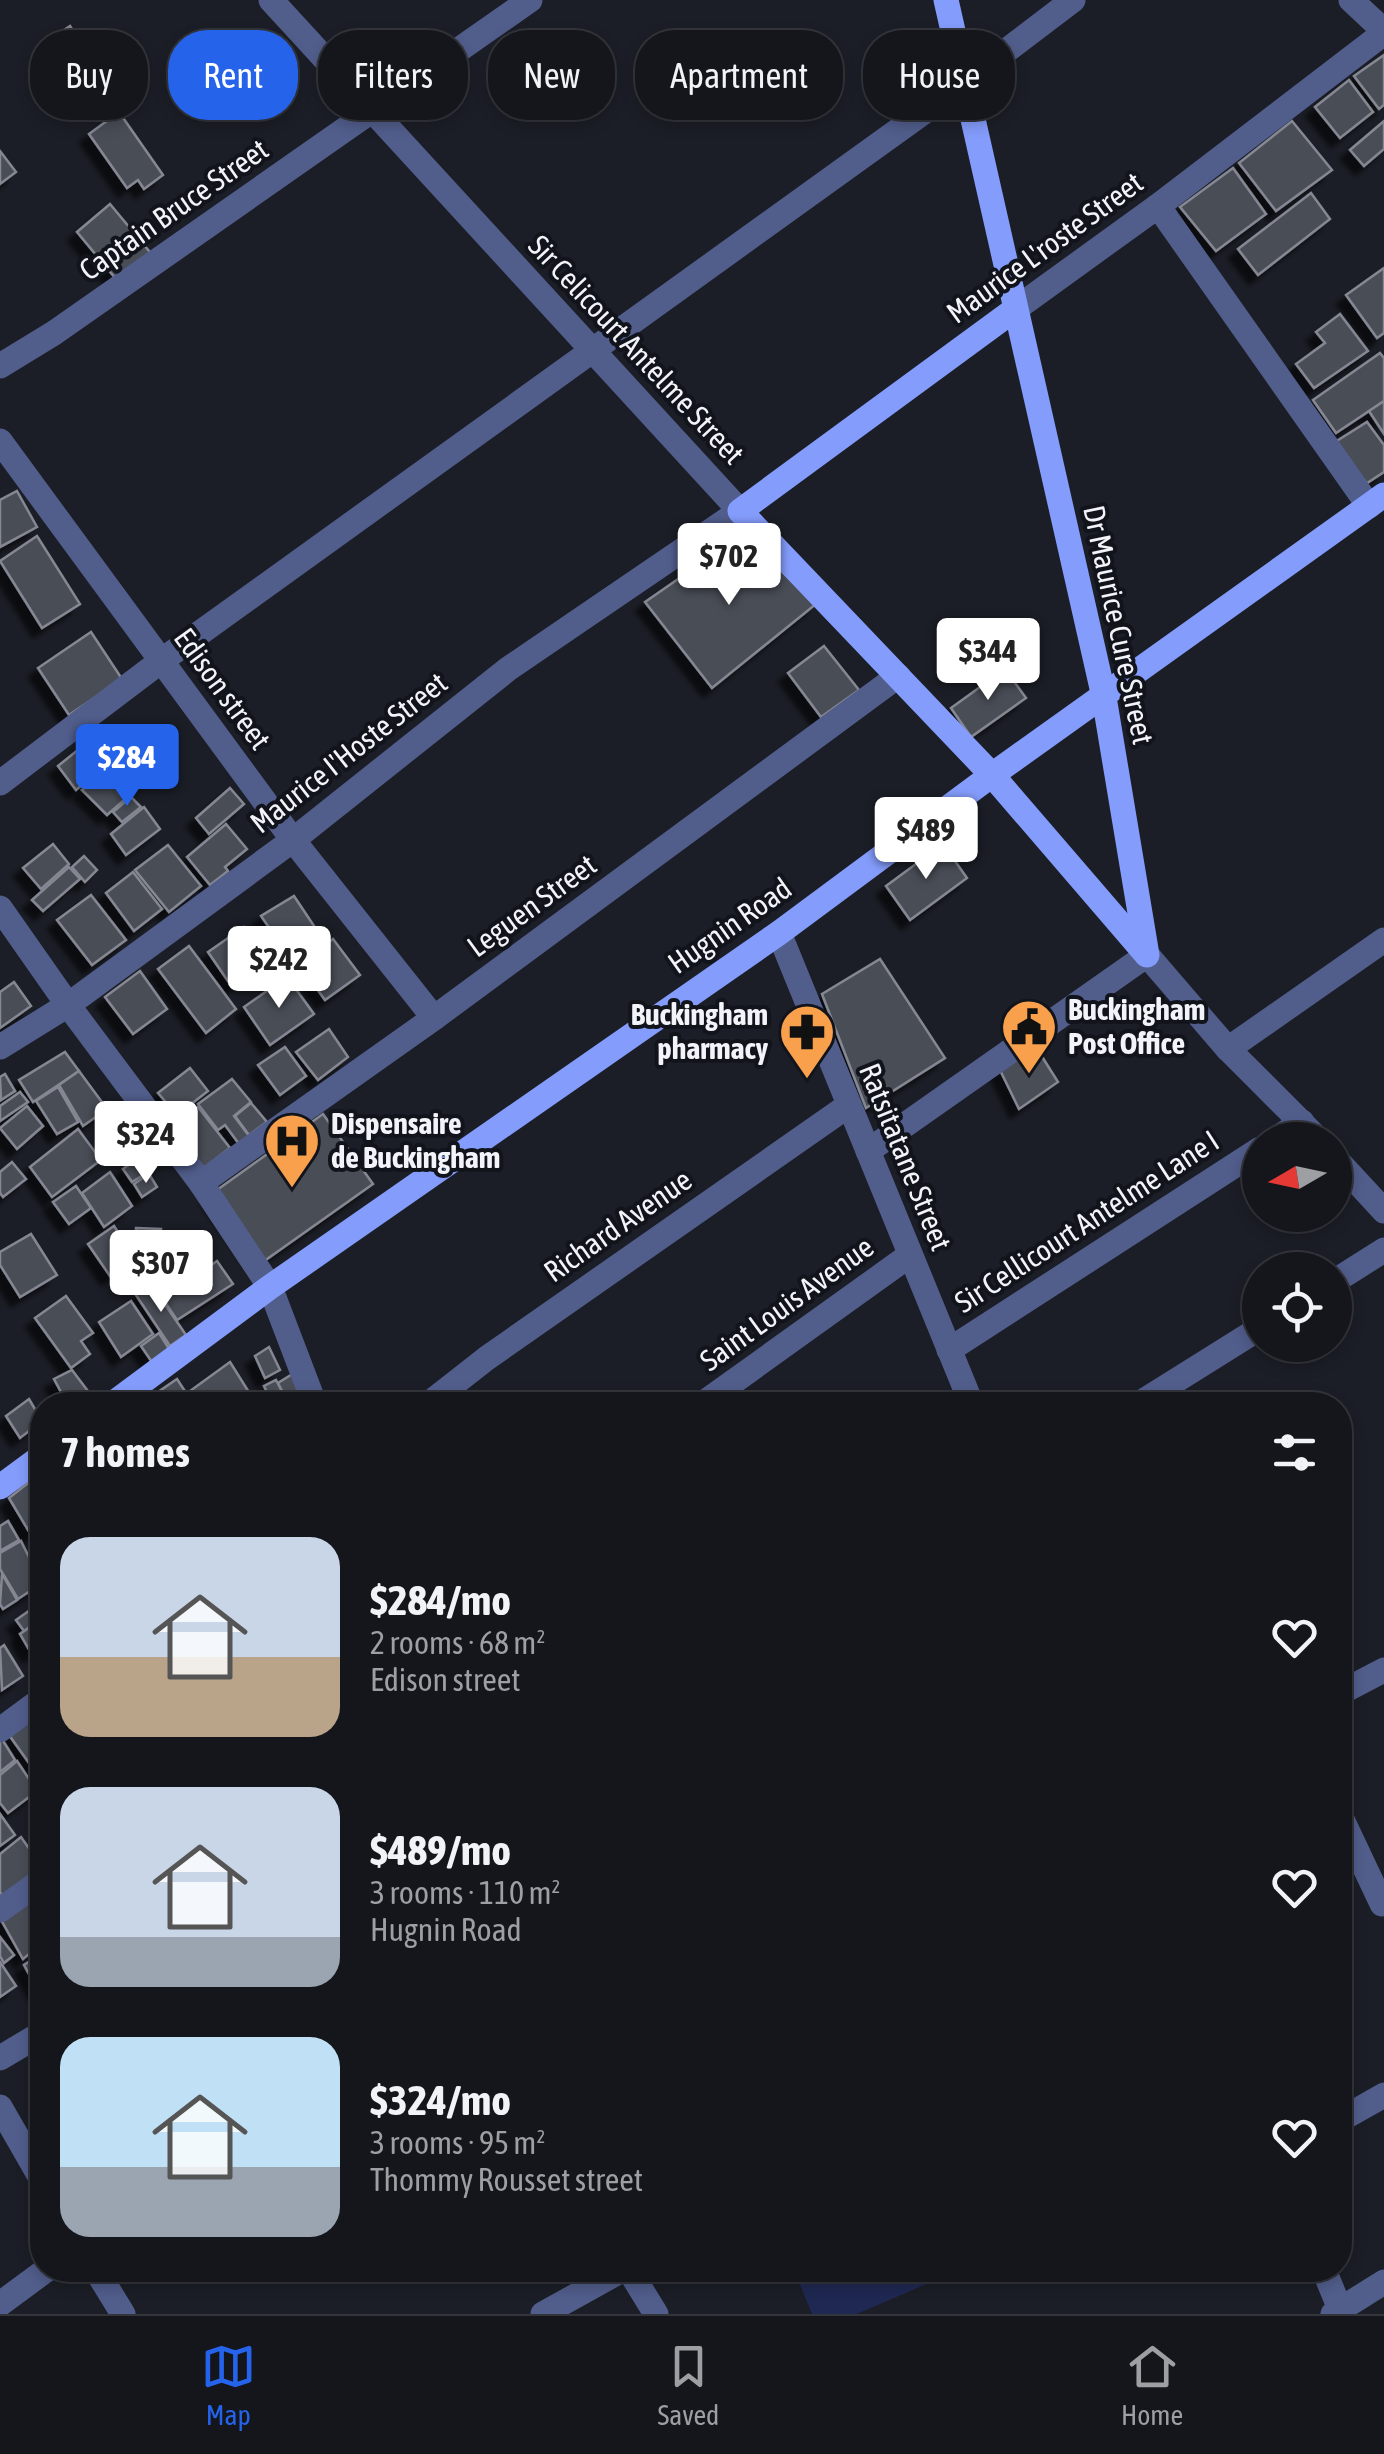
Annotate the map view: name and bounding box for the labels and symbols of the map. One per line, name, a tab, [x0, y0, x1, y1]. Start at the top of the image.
street label: Captain Bruce Street	[73, 132, 274, 287]
street label: Maurice L'roste Street	[940, 165, 1149, 330]
street label: Sir Celicourt Antelme Street	[522, 228, 751, 471]
street label: Dr Maurice Cure Street	[1077, 502, 1161, 747]
pin: $702	[670, 523, 788, 608]
pin: $344	[929, 618, 1047, 703]
street label: Edison street	[168, 621, 278, 755]
street label: Maurice I'Hoste Street	[243, 665, 453, 839]
pin: $284	[68, 724, 186, 809]
pin: $489	[867, 797, 985, 882]
street label: Leguen Street	[460, 847, 602, 963]
street label: Hugnin Road	[661, 870, 797, 980]
pin: $242	[220, 926, 338, 1011]
place label: Buckingham Post Office	[1068, 992, 1205, 1060]
place label: Buckingham pharmacy	[631, 997, 769, 1065]
public building icon: Buckingham Post Office	[999, 997, 1059, 1076]
pharmacy icon: Buckingham pharmacy	[777, 1002, 837, 1081]
street label: Ratsitatane Street	[853, 1058, 959, 1255]
pin: $324	[87, 1101, 205, 1186]
place label: Dispensaire de Buckingham	[331, 1106, 500, 1174]
hospital icon: Dispensaire de Buckingham	[262, 1111, 322, 1190]
north arrow	[1242, 1122, 1352, 1232]
street label: Sir Cellicourt Antelme Lane I	[948, 1123, 1225, 1319]
street label: Richard Avenue	[537, 1162, 698, 1288]
street label: Saint Louis Avenue	[693, 1229, 880, 1377]
pin: $307	[102, 1230, 220, 1315]

